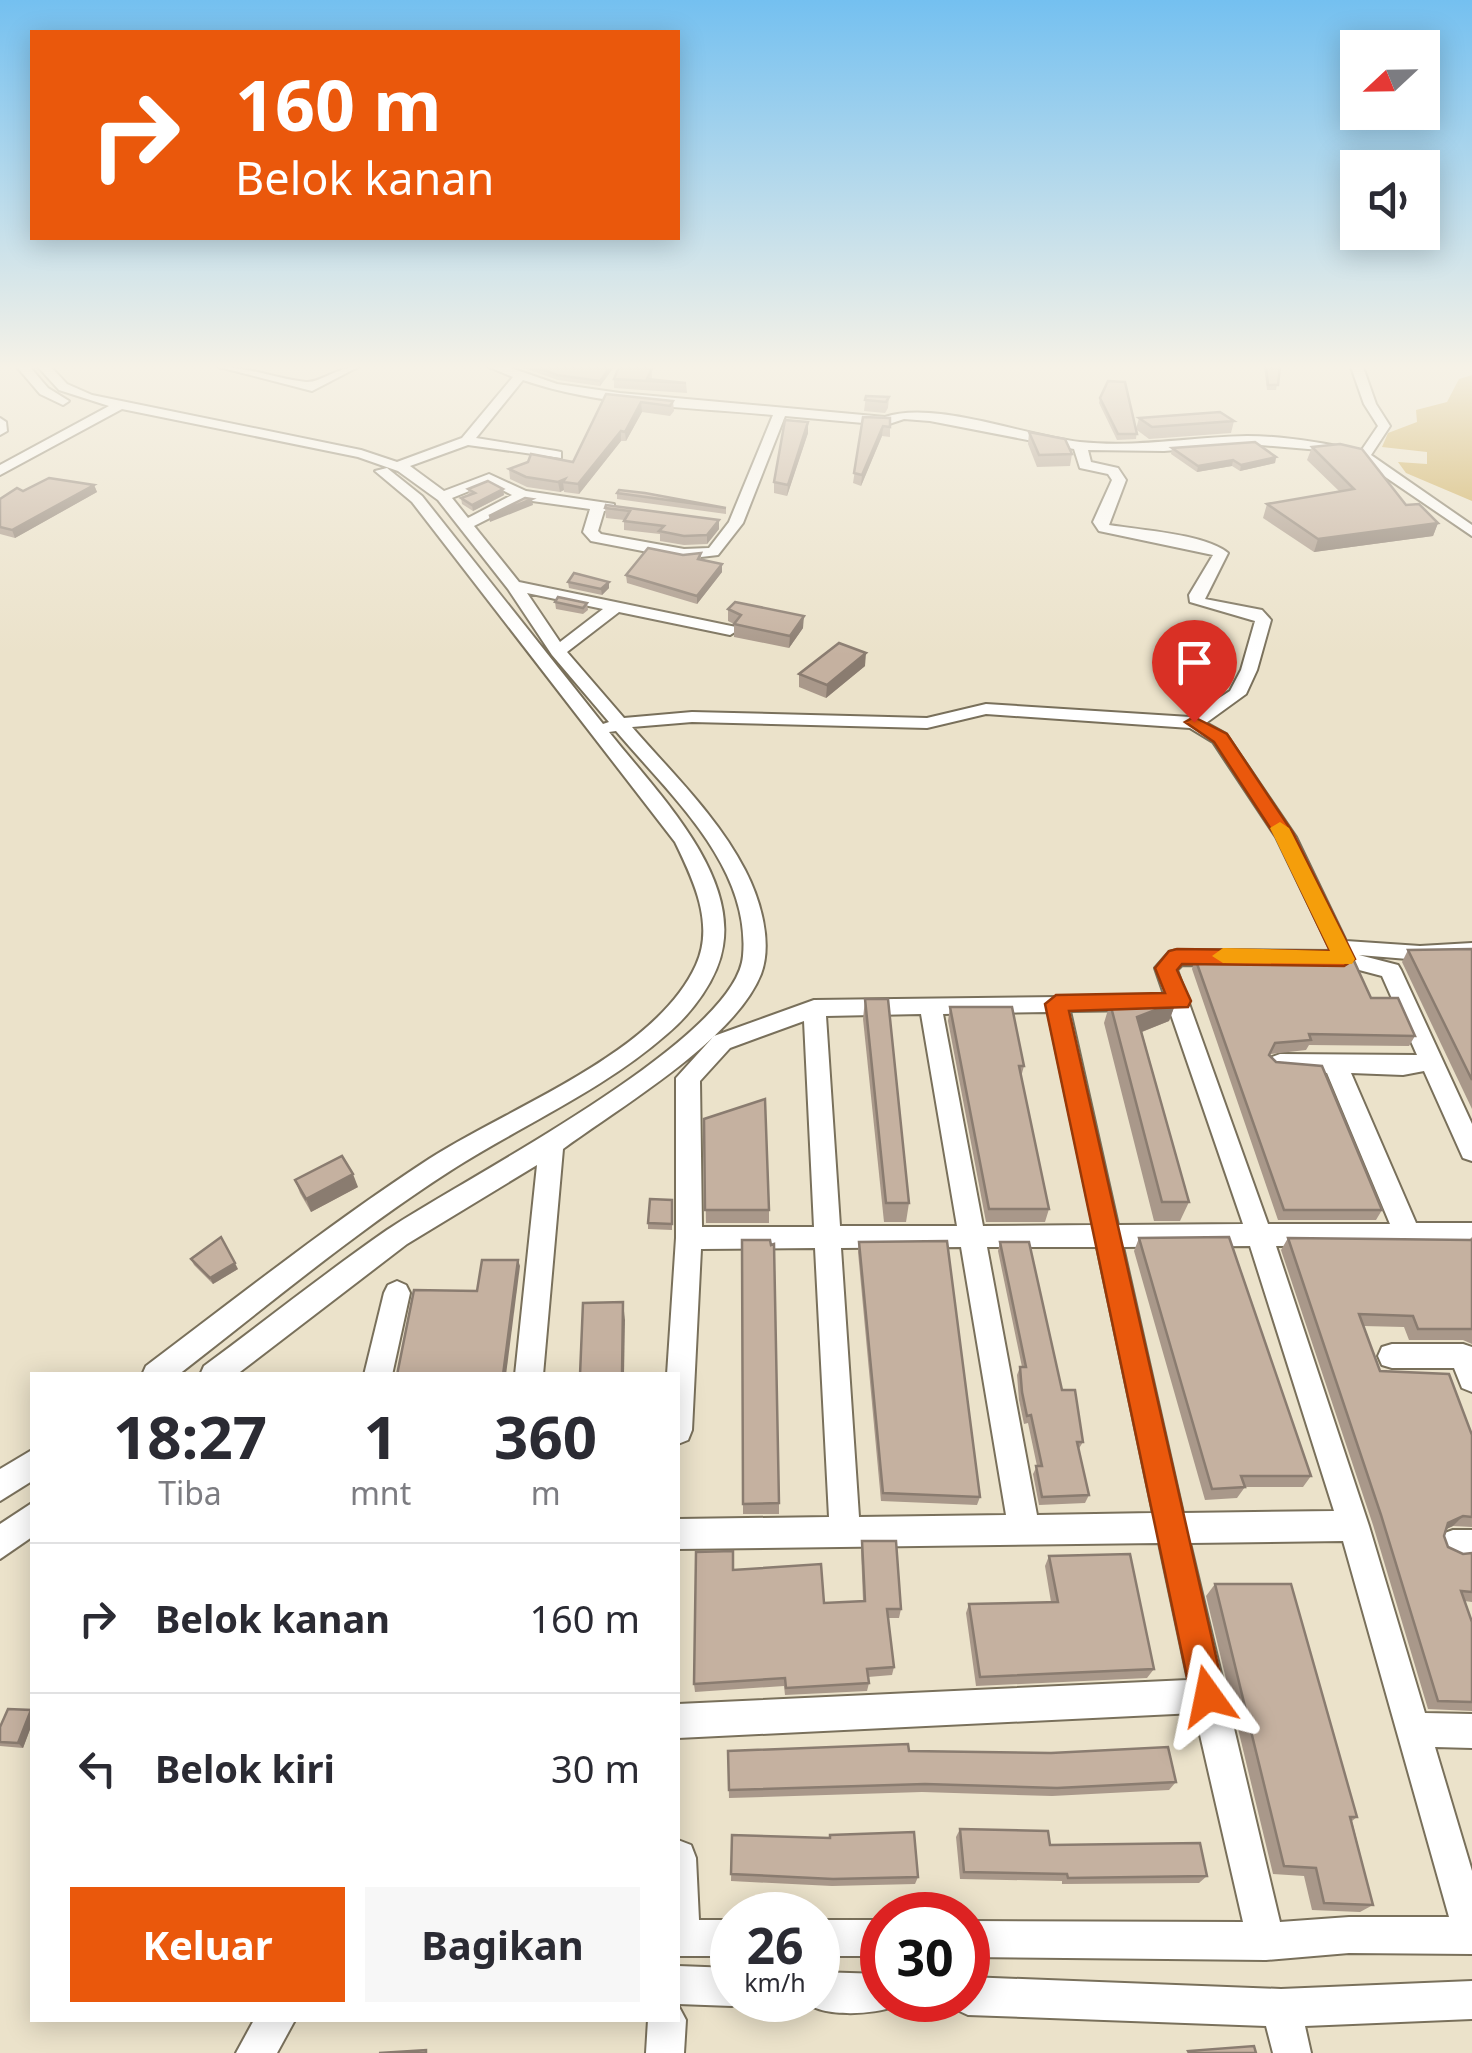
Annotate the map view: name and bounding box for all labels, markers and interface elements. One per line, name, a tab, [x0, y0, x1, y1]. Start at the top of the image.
north arrow	[1340, 30, 1440, 130]
map controls	[1340, 30, 1440, 250]
text: 160 m	[235, 56, 442, 152]
icon: right	[70, 70, 200, 200]
text: Belok kanan	[235, 147, 494, 208]
button: sound	[1340, 150, 1440, 250]
pin	[1152, 620, 1237, 723]
icon: arrive	[1167, 635, 1222, 690]
text: 18:27	[113, 1395, 267, 1477]
text: 1	[363, 1395, 398, 1477]
text: 360	[494, 1395, 597, 1477]
text: Tiba	[158, 1471, 222, 1514]
text: mnt	[350, 1471, 411, 1514]
text: m	[531, 1471, 561, 1514]
icon: right	[70, 1591, 125, 1646]
text: Belok kanan	[155, 1592, 390, 1644]
text: 160 m	[529, 1592, 640, 1644]
position arrow	[1156, 1644, 1260, 1748]
icon: left	[70, 1741, 125, 1796]
text: Belok kiri	[155, 1742, 335, 1794]
text: 30 m	[551, 1742, 640, 1794]
button: Keluar	[70, 1887, 345, 2002]
button: Bagikan	[365, 1887, 640, 2002]
speed limit sign: 30	[860, 1892, 990, 2022]
text: 26	[746, 1911, 804, 1979]
text: km/h	[744, 1965, 806, 1999]

